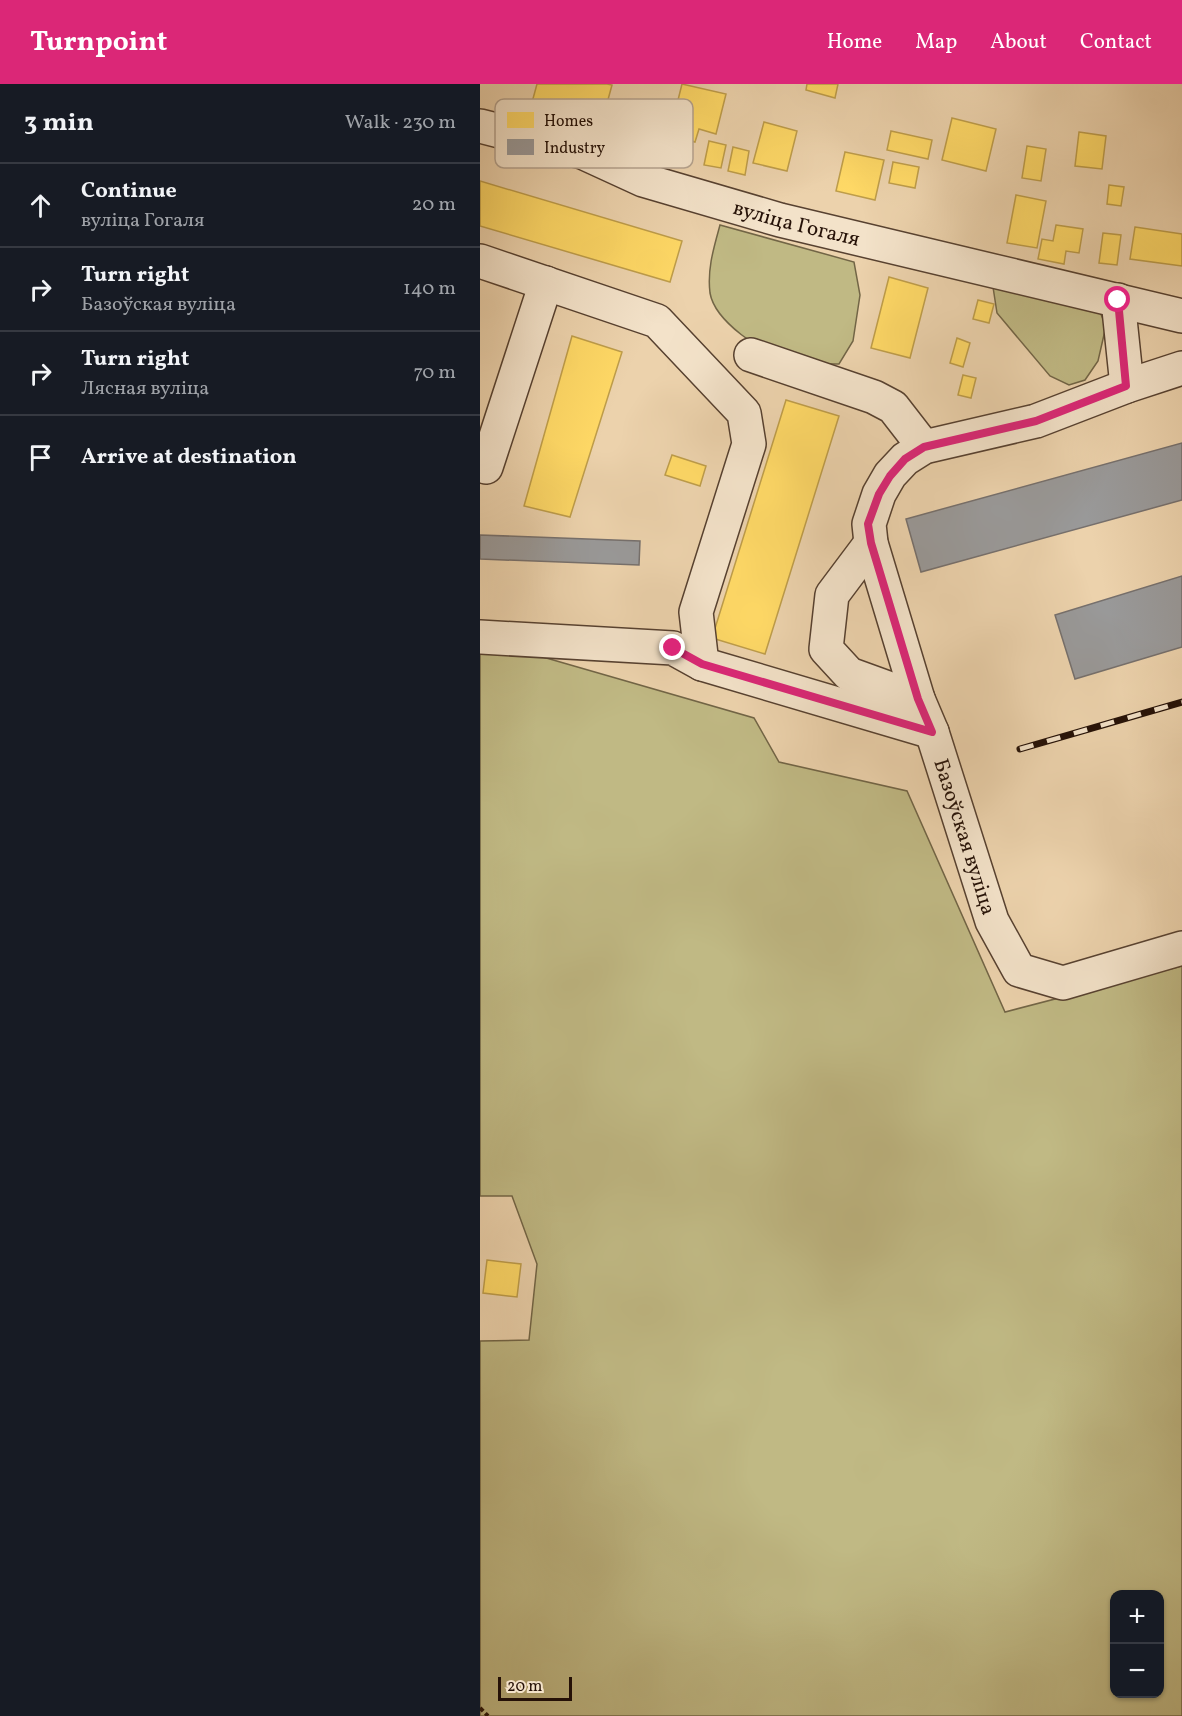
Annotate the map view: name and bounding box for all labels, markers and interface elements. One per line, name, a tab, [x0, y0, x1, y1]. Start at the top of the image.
text: Turnpoint	[30, 23, 167, 62]
text: Home	[827, 28, 882, 57]
text: Map	[915, 28, 957, 57]
text: About	[990, 28, 1047, 57]
text: Contact	[1080, 28, 1152, 57]
legend	[495, 99, 693, 168]
text: 3 min	[24, 105, 94, 141]
text: Walk · 230 m	[345, 109, 456, 137]
text: Homes	[544, 111, 593, 133]
text: Industry	[544, 138, 605, 160]
text: Continue	[81, 176, 177, 207]
icon: ahead	[24, 189, 57, 222]
text: 20 m	[412, 191, 456, 219]
street label: вуліца Гогаля	[730, 194, 863, 255]
text: вуліца Гогаля	[81, 207, 204, 235]
text: Turn right	[81, 260, 189, 291]
icon: right	[24, 273, 57, 306]
text: 140 m	[403, 275, 456, 303]
route start	[1104, 286, 1130, 312]
text: Базоўская вуліца	[81, 291, 236, 319]
text: Turn right	[81, 344, 189, 375]
icon: right	[24, 357, 57, 390]
text: 70 m	[413, 359, 456, 387]
text: Лясная вуліца	[81, 375, 209, 403]
icon: arrive	[24, 441, 57, 474]
text: Arrive at destination	[81, 442, 297, 473]
route end	[659, 634, 685, 660]
street label: Базоўская вуліца	[925, 755, 1002, 919]
map controls	[1110, 1590, 1164, 1698]
button: +	[1110, 1590, 1164, 1644]
button: −	[1110, 1644, 1164, 1698]
scale bar	[498, 1674, 572, 1702]
text: 20 m	[507, 1676, 542, 1698]

